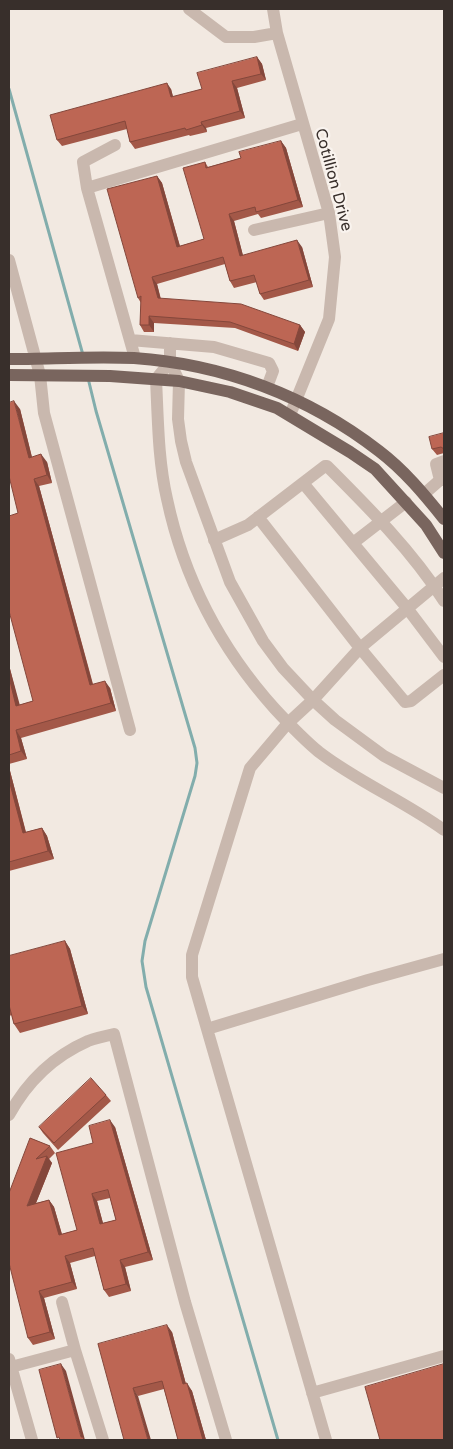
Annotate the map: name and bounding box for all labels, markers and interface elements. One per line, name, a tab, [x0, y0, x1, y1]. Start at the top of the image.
street label: Cotillion Drive	[310, 127, 356, 233]

